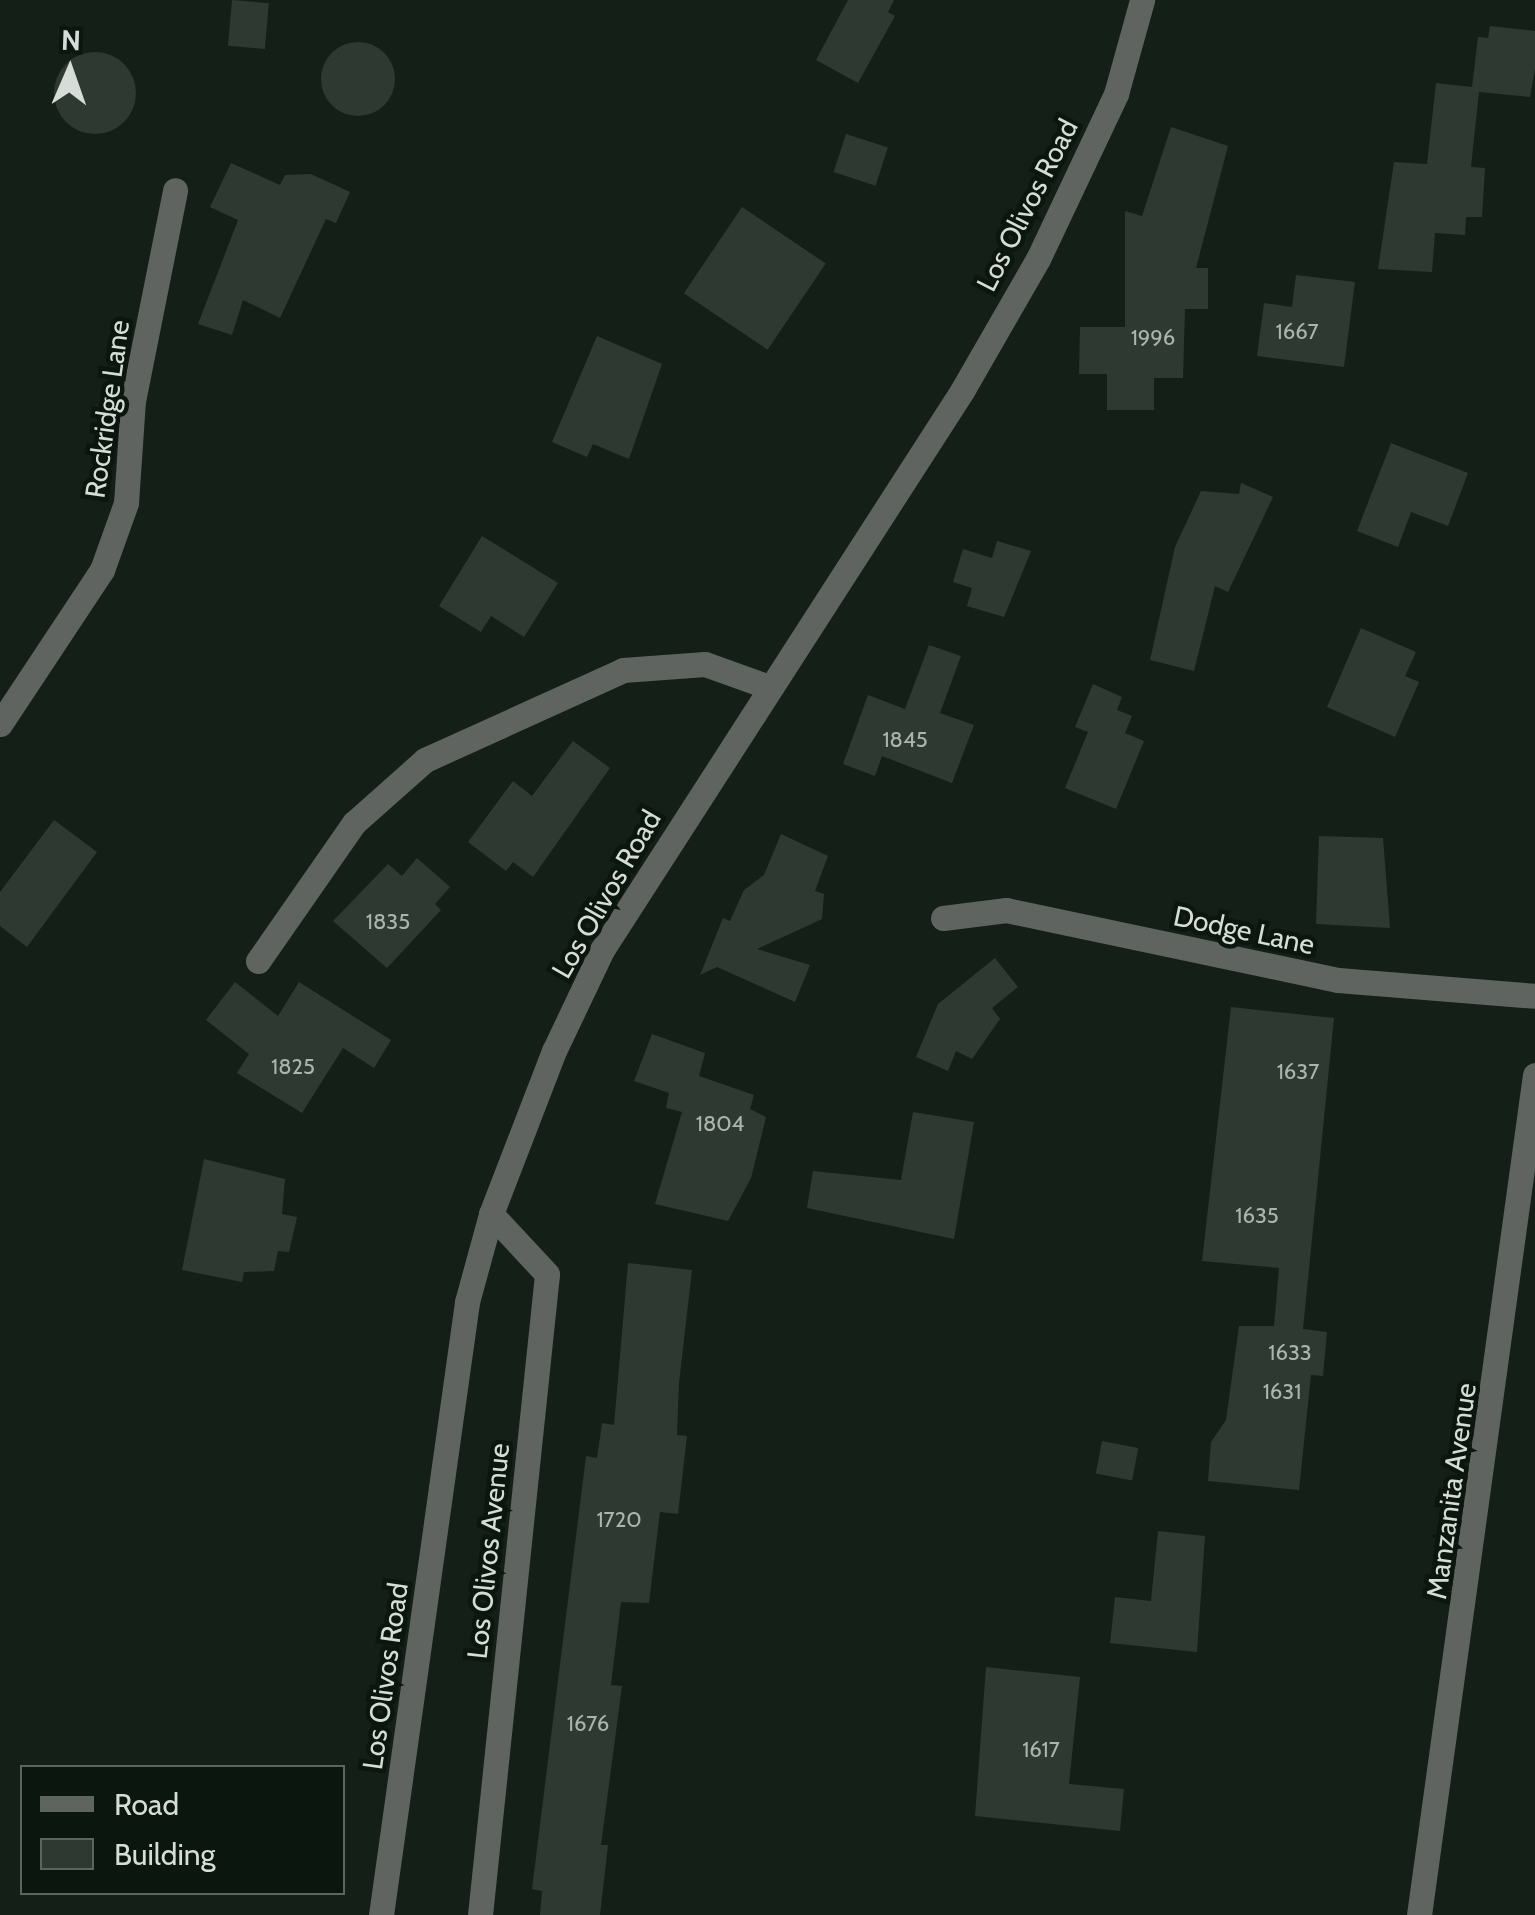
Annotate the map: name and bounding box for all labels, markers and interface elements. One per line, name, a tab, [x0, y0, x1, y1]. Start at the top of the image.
north arrow	[20, 20, 120, 120]
text: N	[61, 23, 82, 57]
street label: Los Olivos Road	[969, 113, 1085, 297]
street label: Rockridge Lane	[78, 318, 136, 500]
house number: 1667	[1275, 319, 1319, 345]
house number: 1996	[1131, 325, 1175, 351]
house number: 1845	[882, 727, 928, 753]
street label: Los Olivos Road	[544, 804, 668, 984]
street label: Dodge Lane	[1170, 899, 1318, 961]
house number: 1835	[366, 909, 410, 935]
house number: 1825	[271, 1054, 315, 1080]
house number: 1637	[1277, 1059, 1319, 1085]
house number: 1804	[696, 1111, 744, 1137]
house number: 1635	[1235, 1203, 1279, 1229]
house number: 1633	[1268, 1340, 1312, 1366]
house number: 1631	[1263, 1379, 1301, 1405]
street label: Manzanita Avenue	[1419, 1381, 1483, 1601]
street label: Los Olivos Avenue	[460, 1442, 516, 1660]
house number: 1720	[596, 1507, 642, 1533]
street label: Los Olivos Road	[355, 1580, 415, 1772]
house number: 1676	[567, 1711, 609, 1737]
house number: 1617	[1022, 1737, 1060, 1763]
legend	[20, 1765, 345, 1895]
text: Road	[114, 1786, 179, 1823]
text: Building	[114, 1836, 216, 1873]

